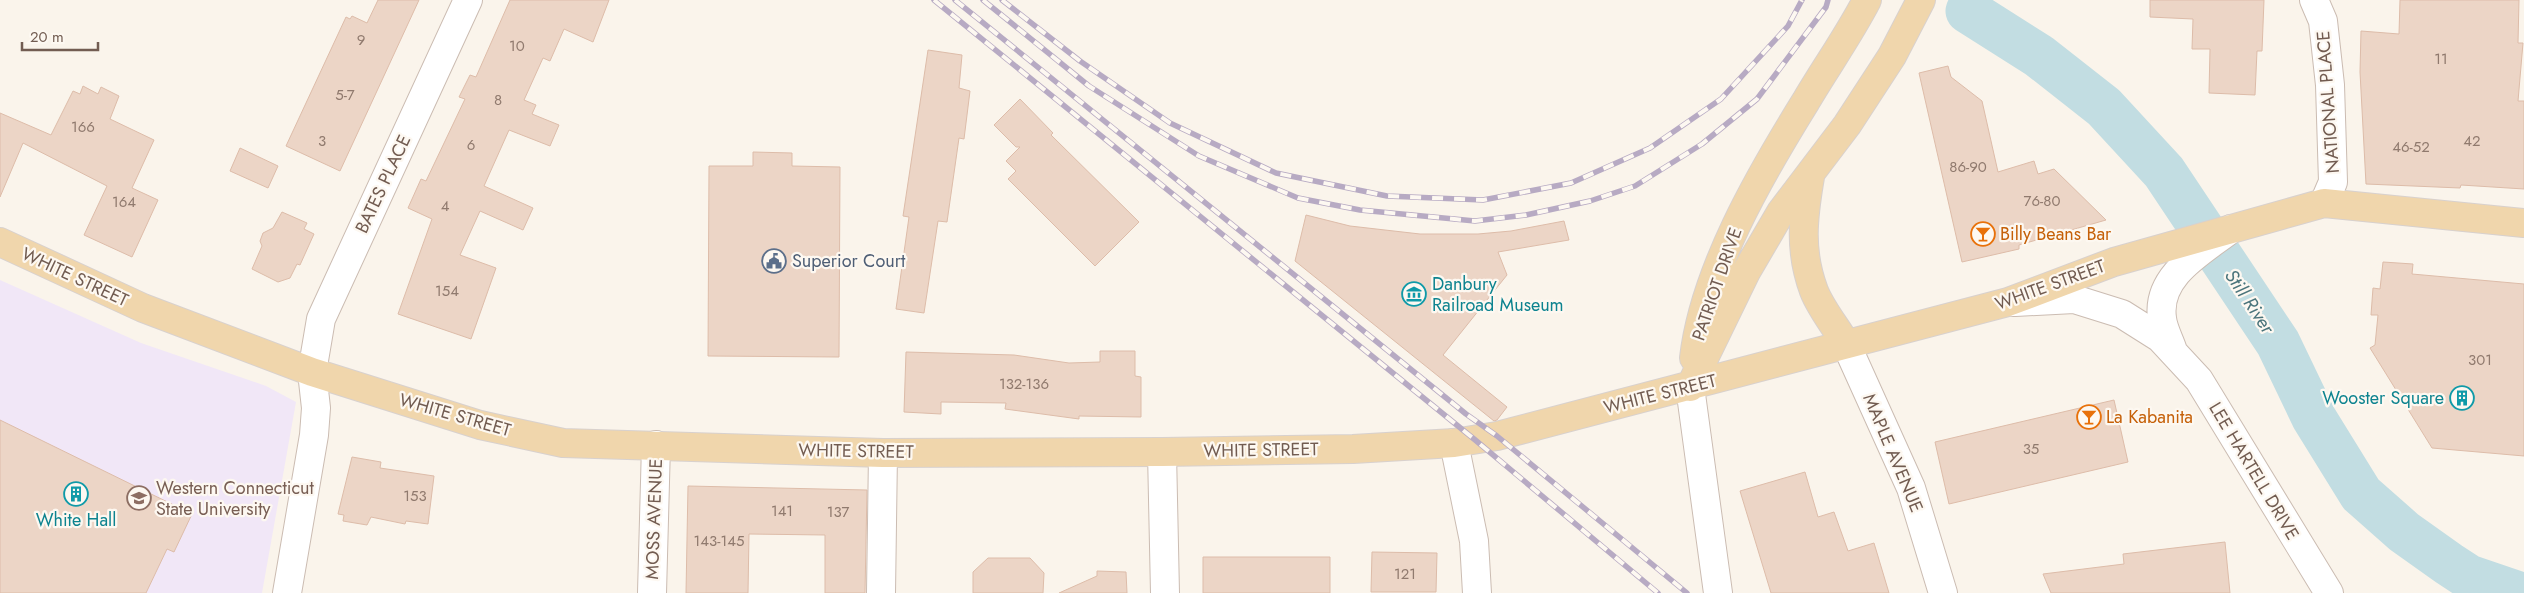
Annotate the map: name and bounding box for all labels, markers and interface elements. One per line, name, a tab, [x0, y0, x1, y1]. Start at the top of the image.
scale bar	[22, 20, 99, 52]
text: 20 m	[30, 26, 64, 48]
house number: 9	[357, 29, 365, 51]
street label: NATIONAL PLACE	[2310, 30, 2346, 174]
house number: 10	[509, 35, 525, 57]
house number: 11	[2434, 48, 2448, 70]
house number: 5-7	[335, 84, 355, 106]
house number: 8	[494, 89, 502, 111]
house number: 166	[71, 116, 95, 138]
house number: 3	[318, 130, 326, 152]
street label: BATES PLACE	[349, 130, 417, 238]
house number: 42	[2463, 130, 2481, 152]
house number: 6	[467, 134, 475, 156]
house number: 46-52	[2392, 136, 2430, 158]
house number: 86-90	[1949, 156, 1987, 178]
house number: 76-80	[2024, 190, 2060, 212]
house number: 164	[112, 191, 136, 213]
house number: 4	[441, 195, 450, 217]
bar icon: Billy Beans Bar	[1970, 221, 1996, 247]
place label: Billy Beans Bar	[2000, 221, 2112, 247]
street label: PATRIOT DRIVE	[1685, 224, 1749, 344]
street label: WHITE STREET	[17, 241, 133, 313]
public building icon: Superior Court	[761, 248, 787, 274]
place label: Superior Court	[792, 248, 906, 274]
street label: WHITE STREET	[1991, 253, 2109, 317]
water label: Still River	[2218, 264, 2282, 340]
place label: Danbury Railroad Museum	[1432, 271, 1564, 318]
house number: 154	[435, 280, 459, 302]
museum icon: Danbury Railroad Museum	[1401, 281, 1427, 307]
house number: 301	[2468, 349, 2492, 371]
street label: WHITE STREET	[1601, 367, 1720, 421]
house number: 132-136	[999, 373, 1049, 395]
place label: Wooster Square	[2322, 385, 2444, 411]
building icon: Wooster Square	[2449, 385, 2475, 411]
street label: WHITE STREET	[396, 387, 515, 444]
street label: MAPLE AVENUE	[1856, 390, 1930, 516]
street label: LEE HARTELL DRIVE	[2203, 397, 2305, 545]
bar icon: La Kabanita	[2076, 404, 2102, 430]
place label: La Kabanita	[2106, 404, 2193, 430]
street label: WHITE STREET	[1203, 436, 1319, 464]
street label: WHITE STREET	[798, 437, 914, 465]
house number: 35	[2023, 438, 2039, 460]
street label: MOSS AVENUE	[639, 458, 669, 580]
place label: Western Connecticut State University	[156, 475, 315, 522]
building icon: White Hall	[63, 481, 89, 507]
school or university icon: Western Connecticut State University	[126, 485, 152, 511]
house number: 153	[403, 485, 427, 507]
house number: 141	[771, 500, 793, 522]
house number: 137	[827, 501, 849, 523]
place label: White Hall	[36, 507, 116, 533]
house number: 143-145	[694, 530, 744, 552]
house number: 121	[1394, 563, 1416, 585]

